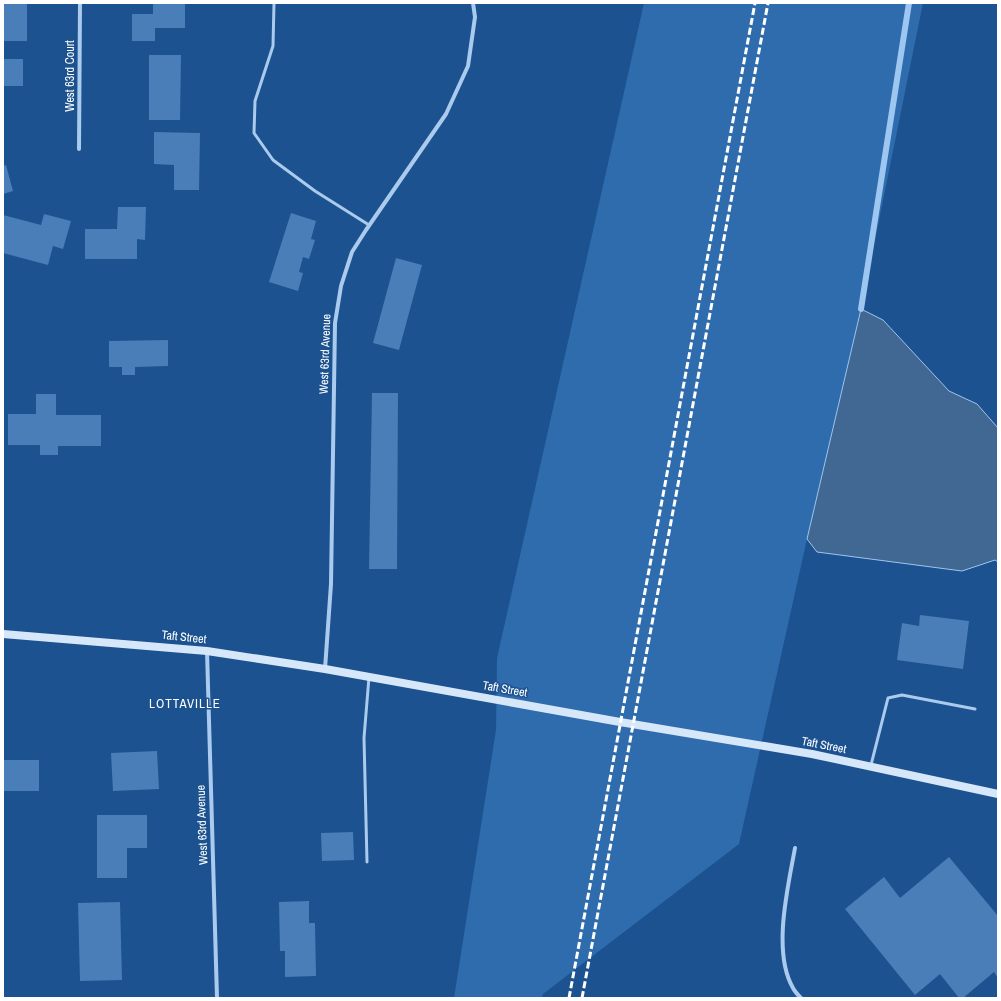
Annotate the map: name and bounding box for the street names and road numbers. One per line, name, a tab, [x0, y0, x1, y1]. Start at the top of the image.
street label: West 63rd Court	[62, 40, 78, 112]
street label: West 63rd Avenue	[316, 314, 334, 394]
street label: Taft Street	[161, 627, 207, 647]
street label: Taft Street	[481, 677, 529, 701]
street label: Taft Street	[800, 733, 848, 757]
street label: West 63rd Avenue	[193, 785, 211, 865]

